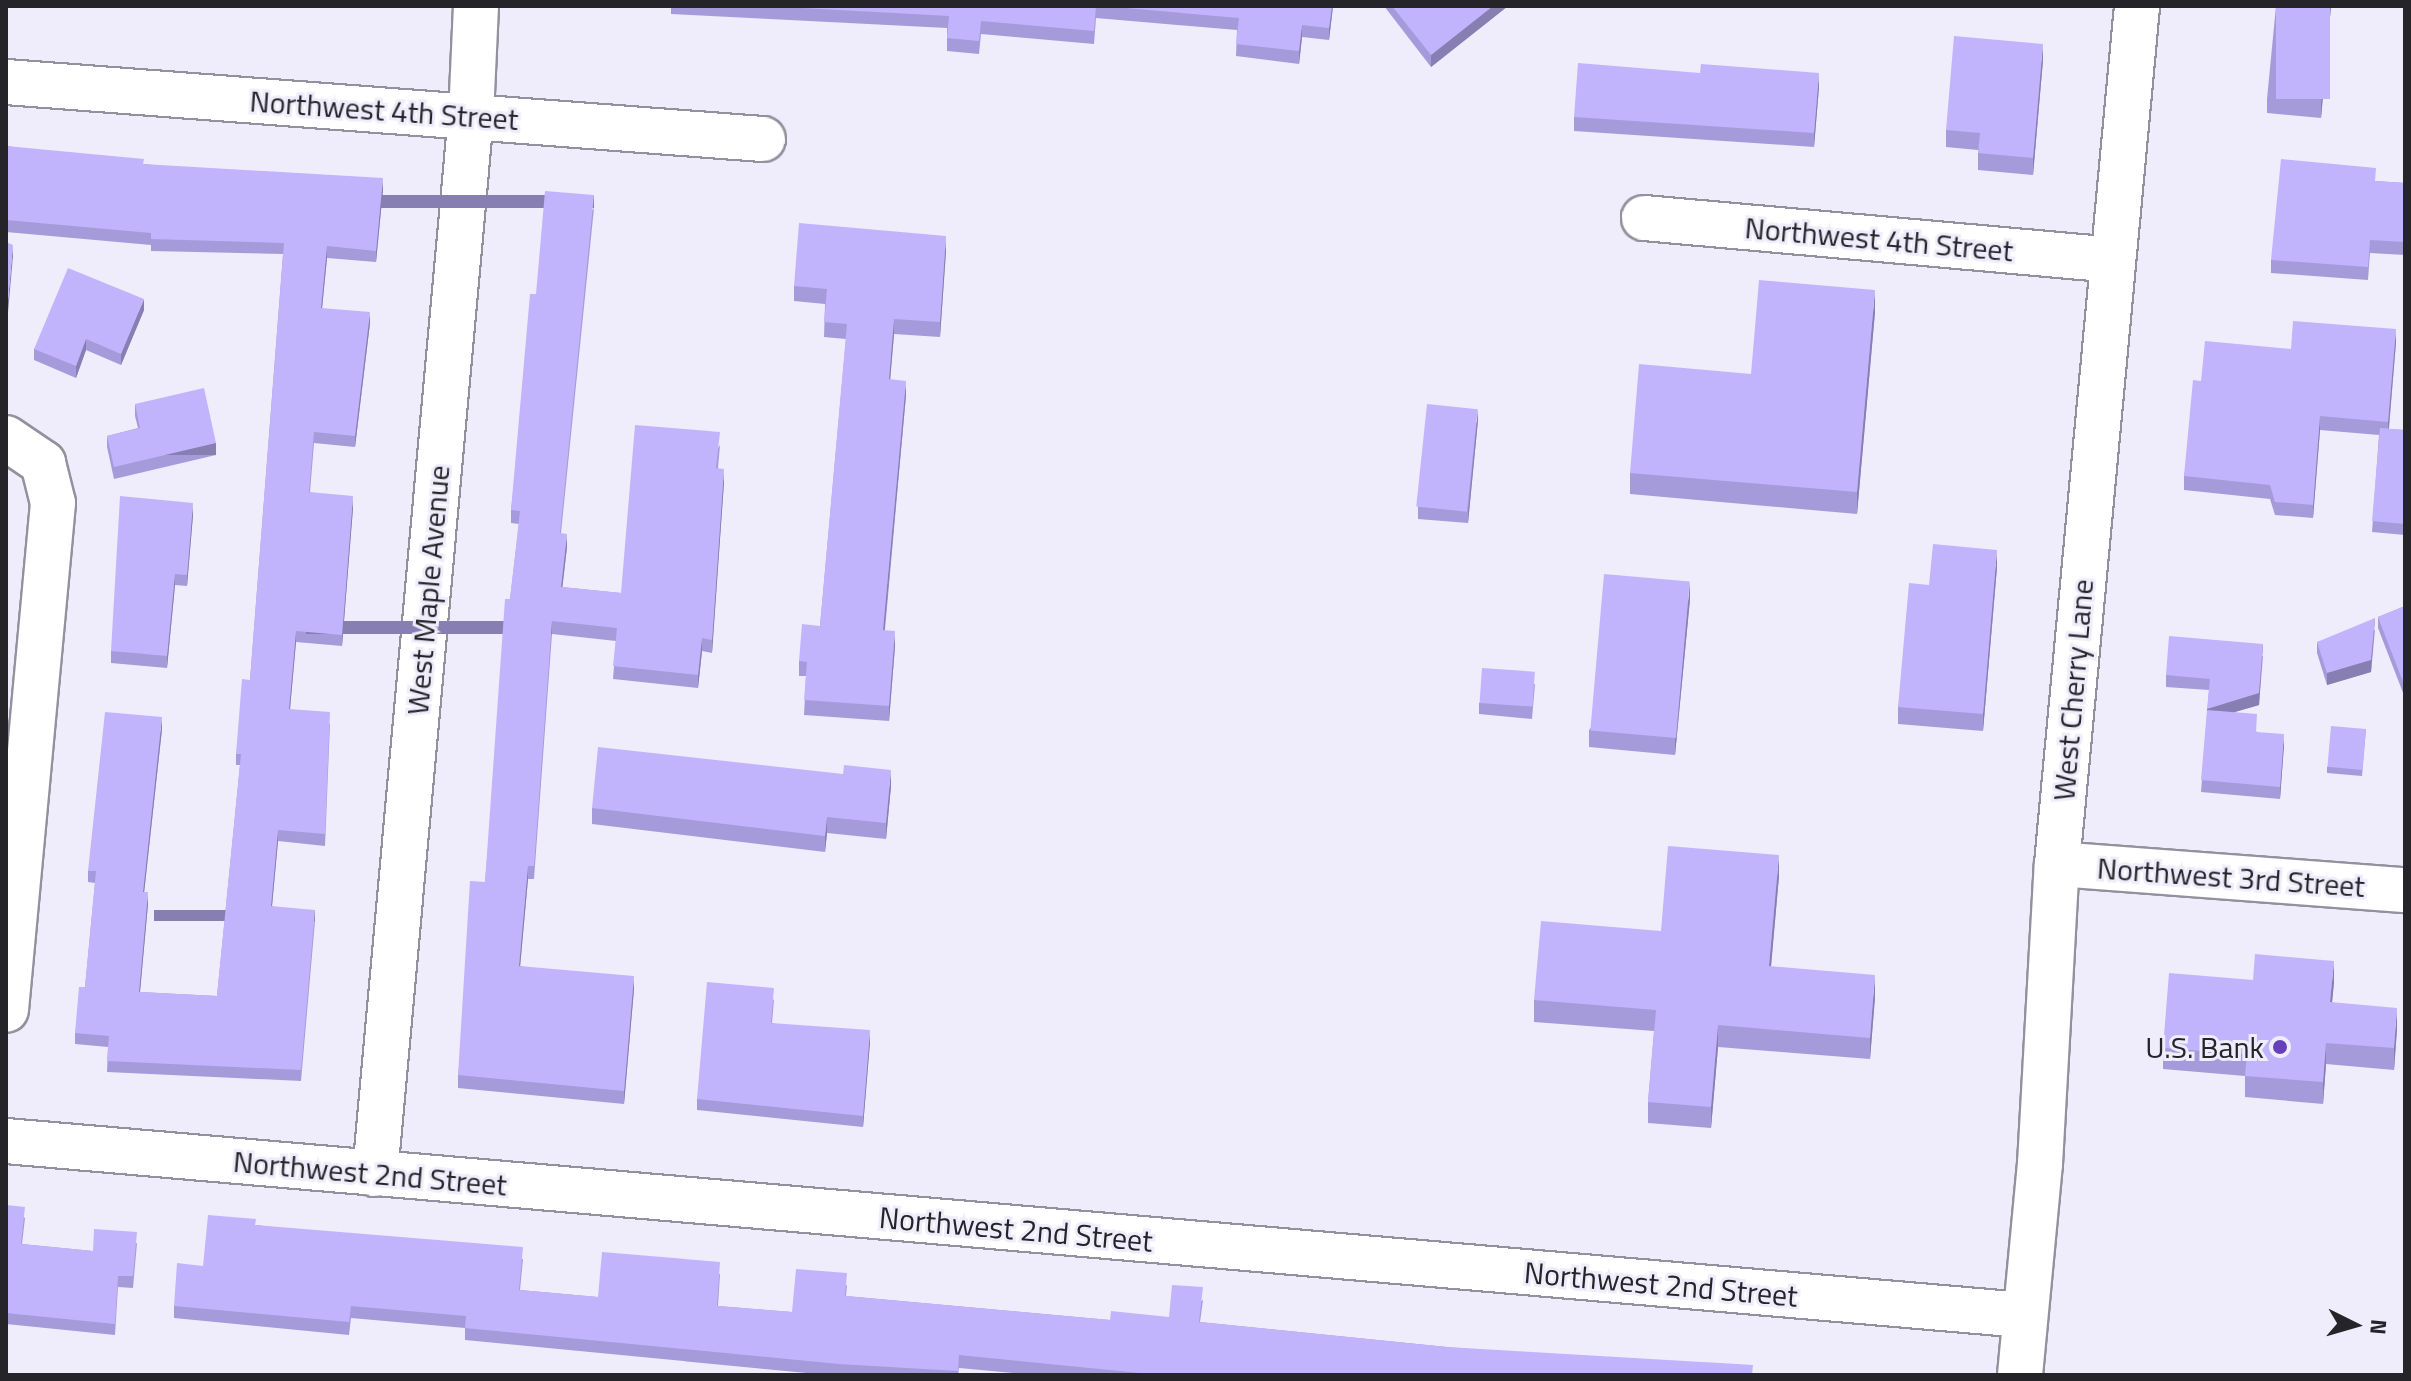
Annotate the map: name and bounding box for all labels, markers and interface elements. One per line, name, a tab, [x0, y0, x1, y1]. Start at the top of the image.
street label: Northwest 4th Street	[248, 83, 520, 137]
street label: Northwest 4th Street	[1743, 209, 2015, 269]
street label: West Maple Avenue	[399, 464, 457, 716]
street label: West Cherry Lane	[2045, 578, 2101, 802]
street label: Northwest 3rd Street	[2096, 850, 2366, 904]
place label: U.S. Bank	[2145, 1029, 2264, 1065]
marker: U.S. Bank	[2271, 1038, 2289, 1056]
street label: Northwest 2nd Street	[232, 1143, 508, 1203]
street label: Northwest 2nd Street	[878, 1199, 1154, 1259]
street label: Northwest 2nd Street	[1523, 1254, 1799, 1314]
north arrow	[2315, 1285, 2395, 1365]
text: N	[2361, 1318, 2397, 1336]

